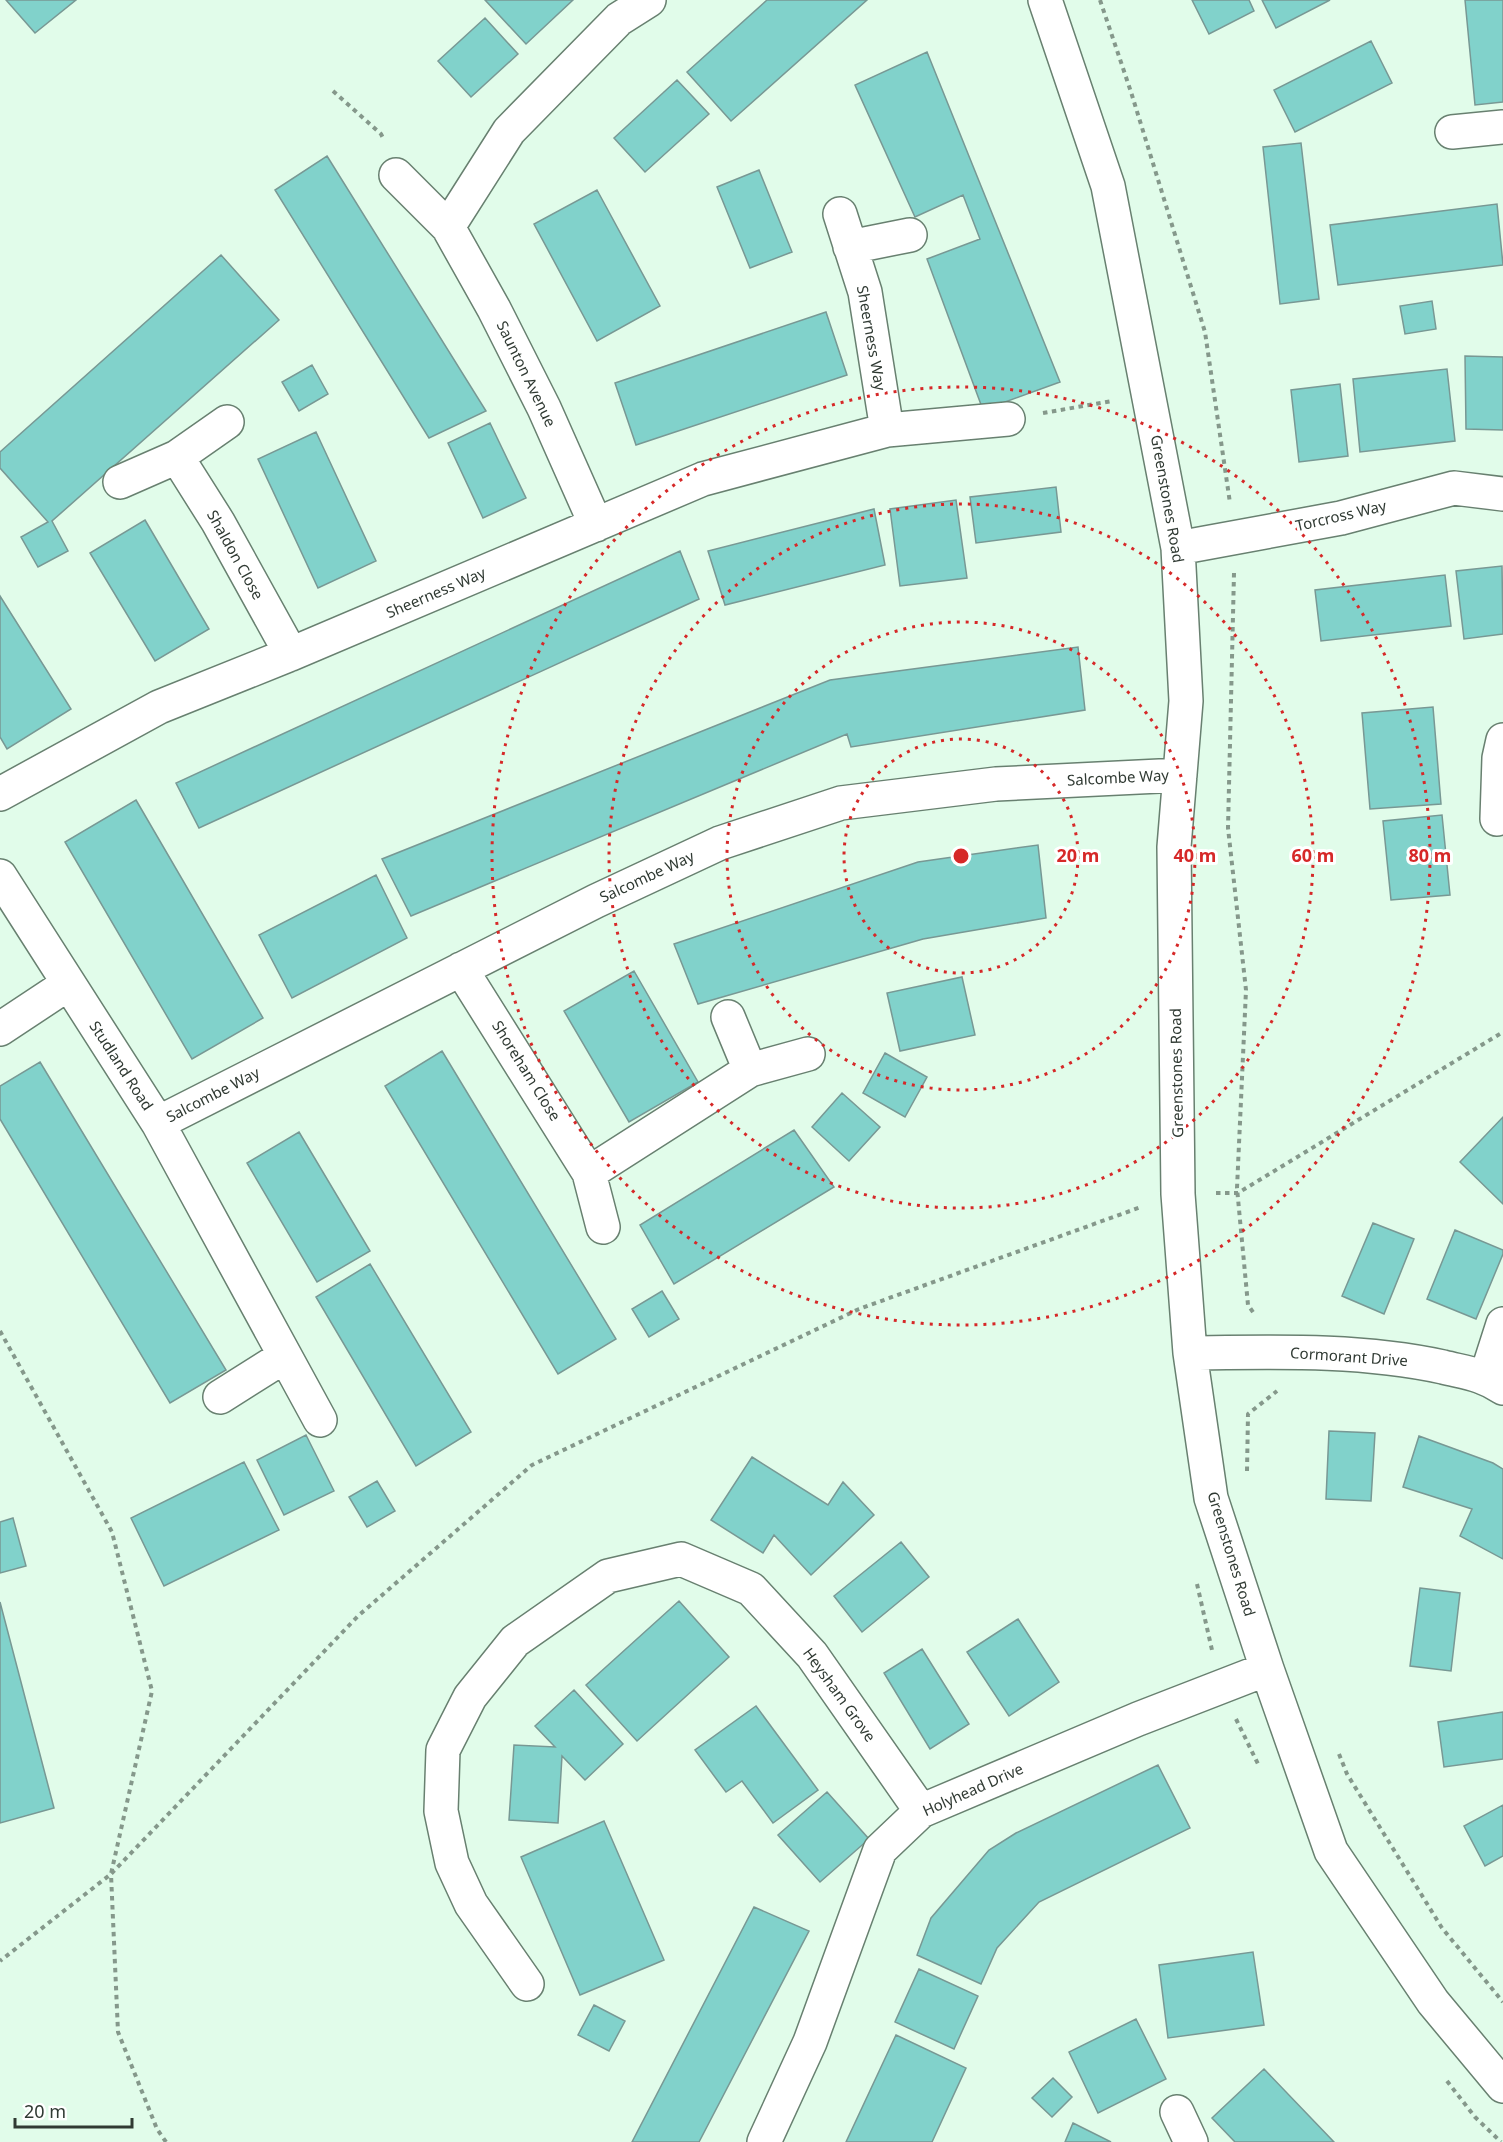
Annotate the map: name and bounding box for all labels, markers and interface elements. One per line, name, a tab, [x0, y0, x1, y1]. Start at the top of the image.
street label: Sheerness Way	[853, 284, 891, 392]
street label: Saunton Avenue	[493, 317, 561, 430]
street label: Greenstones Road	[1147, 433, 1189, 564]
street label: Torcross Way	[1293, 495, 1388, 535]
street label: Shaldon Close	[203, 506, 269, 603]
street label: Sheerness Way	[383, 562, 489, 622]
street label: Salcombe Way	[1066, 764, 1170, 790]
text: 20 m	[1057, 843, 1099, 867]
text: 40 m	[1174, 843, 1216, 867]
text: 60 m	[1292, 843, 1334, 867]
text: 80 m	[1409, 843, 1451, 867]
street label: Salcombe Way	[596, 845, 697, 907]
centre of rings	[951, 846, 971, 866]
street label: Greenstones Road	[1165, 1008, 1187, 1138]
street label: Studland Road	[85, 1017, 158, 1114]
street label: Shoreham Close	[488, 1017, 566, 1124]
street label: Salcombe Way	[163, 1062, 263, 1126]
street label: Cormorant Drive	[1290, 1342, 1409, 1370]
street label: Greenstones Road	[1203, 1489, 1260, 1619]
street label: Heysham Grove	[799, 1643, 881, 1745]
street label: Holyhead Drive	[919, 1758, 1026, 1820]
scale bar	[15, 2091, 132, 2129]
text: 20 m	[24, 2099, 66, 2123]

